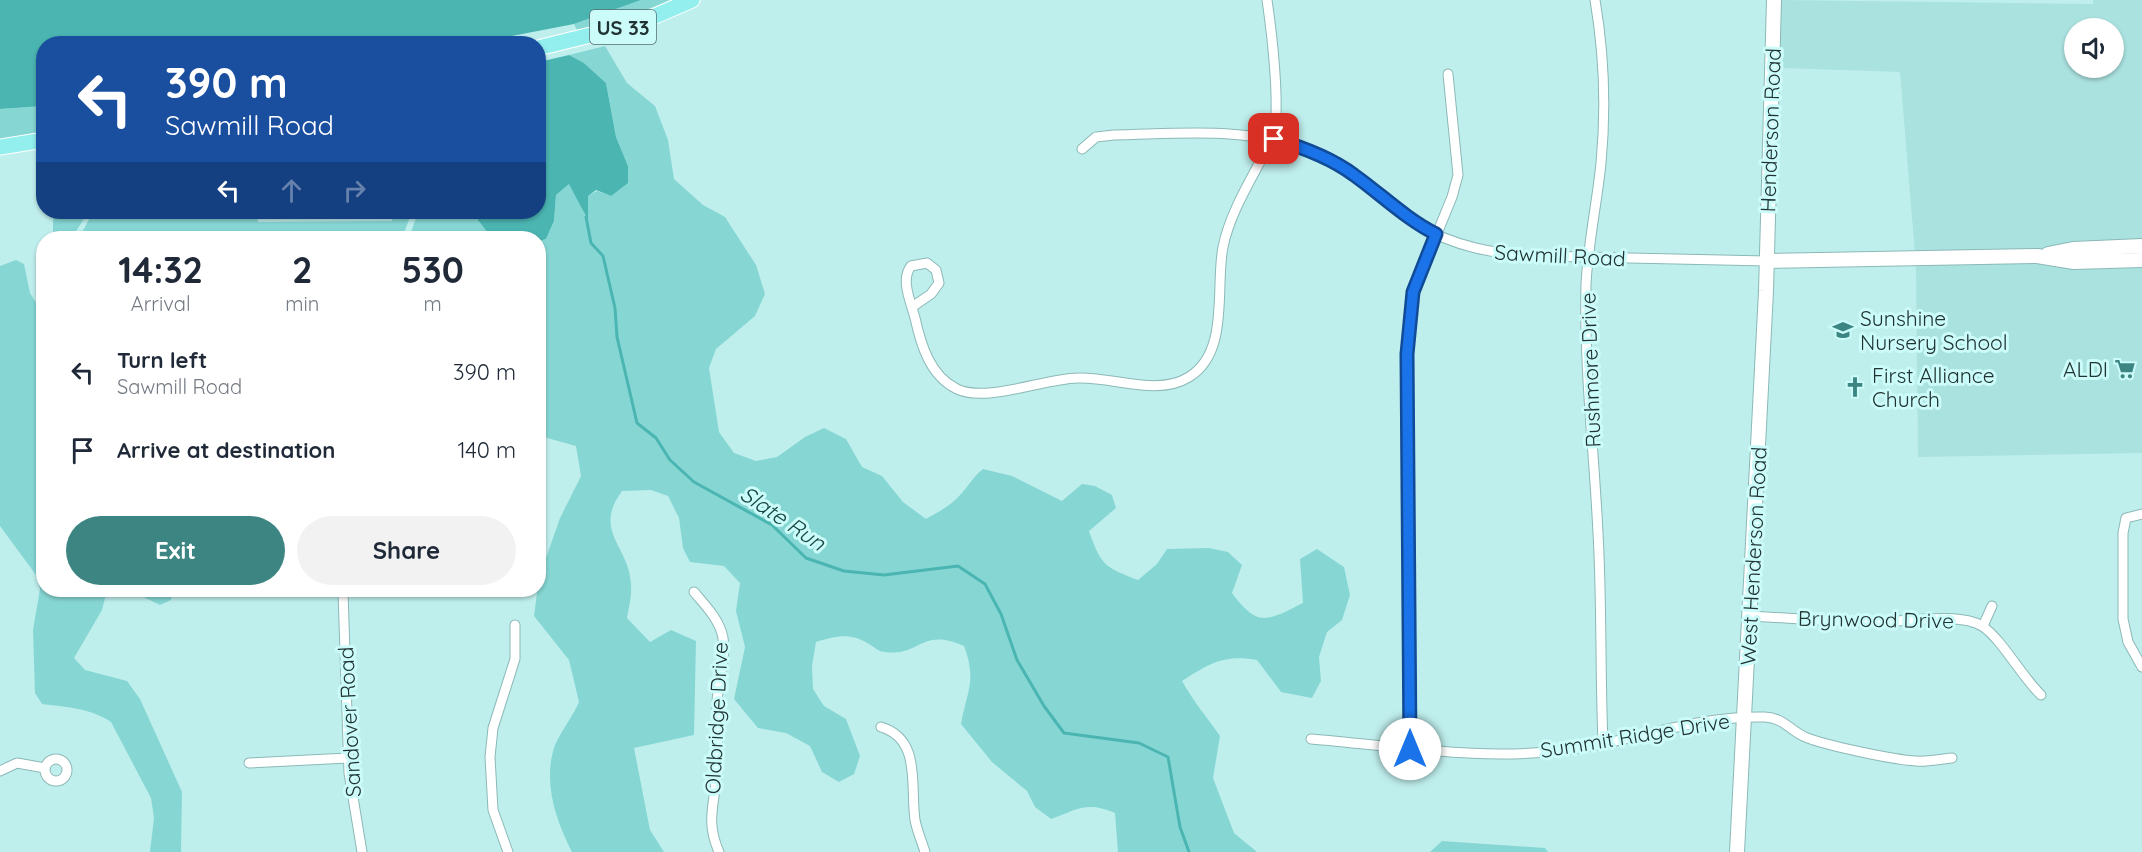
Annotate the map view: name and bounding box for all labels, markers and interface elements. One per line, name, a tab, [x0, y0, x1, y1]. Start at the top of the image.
road number: US 33	[590, 10, 656, 44]
map controls	[2064, 18, 2124, 78]
button: sound	[2064, 18, 2124, 78]
street label: Henderson Road	[1754, 47, 1786, 213]
text: 390 m	[165, 56, 288, 109]
icon: left	[66, 60, 144, 138]
text: Sawmill Road	[165, 108, 334, 142]
pin	[1248, 113, 1299, 164]
icon: arrive	[1257, 122, 1290, 155]
icon: left	[212, 174, 245, 207]
icon: ahead	[275, 174, 308, 207]
icon: right	[338, 174, 371, 207]
street label: Sawmill Road	[1494, 239, 1626, 271]
text: 14:32	[118, 247, 203, 292]
text: 2	[292, 247, 313, 292]
text: 530	[402, 247, 464, 292]
text: Arrival	[131, 291, 191, 316]
text: min	[285, 291, 319, 316]
text: m	[424, 291, 442, 316]
street label: Rushmore Drive	[1574, 292, 1606, 448]
place label: Sunshine Nursery School	[1860, 305, 2008, 355]
school or university icon: Sunshine Nursery School	[1831, 318, 1855, 342]
text: Turn left	[117, 346, 207, 374]
icon: left	[66, 356, 99, 389]
place label: ALDI	[2063, 356, 2108, 382]
supermarket icon: ALDI	[2113, 357, 2137, 381]
text: 390 m	[453, 358, 516, 386]
place label: First Alliance Church	[1872, 362, 1995, 412]
text: Sawmill Road	[117, 374, 242, 399]
church icon: First Alliance Church	[1843, 375, 1867, 399]
icon: arrive	[66, 434, 99, 467]
text: Arrive at destination	[117, 436, 335, 464]
text: 140 m	[457, 436, 516, 464]
street label: West Henderson Road	[1734, 446, 1772, 666]
water label: Slate Run	[735, 479, 832, 557]
button: Exit	[66, 516, 285, 585]
button: Share	[297, 516, 516, 585]
street label: Brynwood Drive	[1798, 605, 1954, 633]
street label: Oldbridge Drive	[699, 641, 733, 795]
street label: Sandover Road	[332, 646, 366, 798]
street label: Summit Ridge Drive	[1538, 707, 1732, 763]
position arrow	[1378, 717, 1442, 781]

